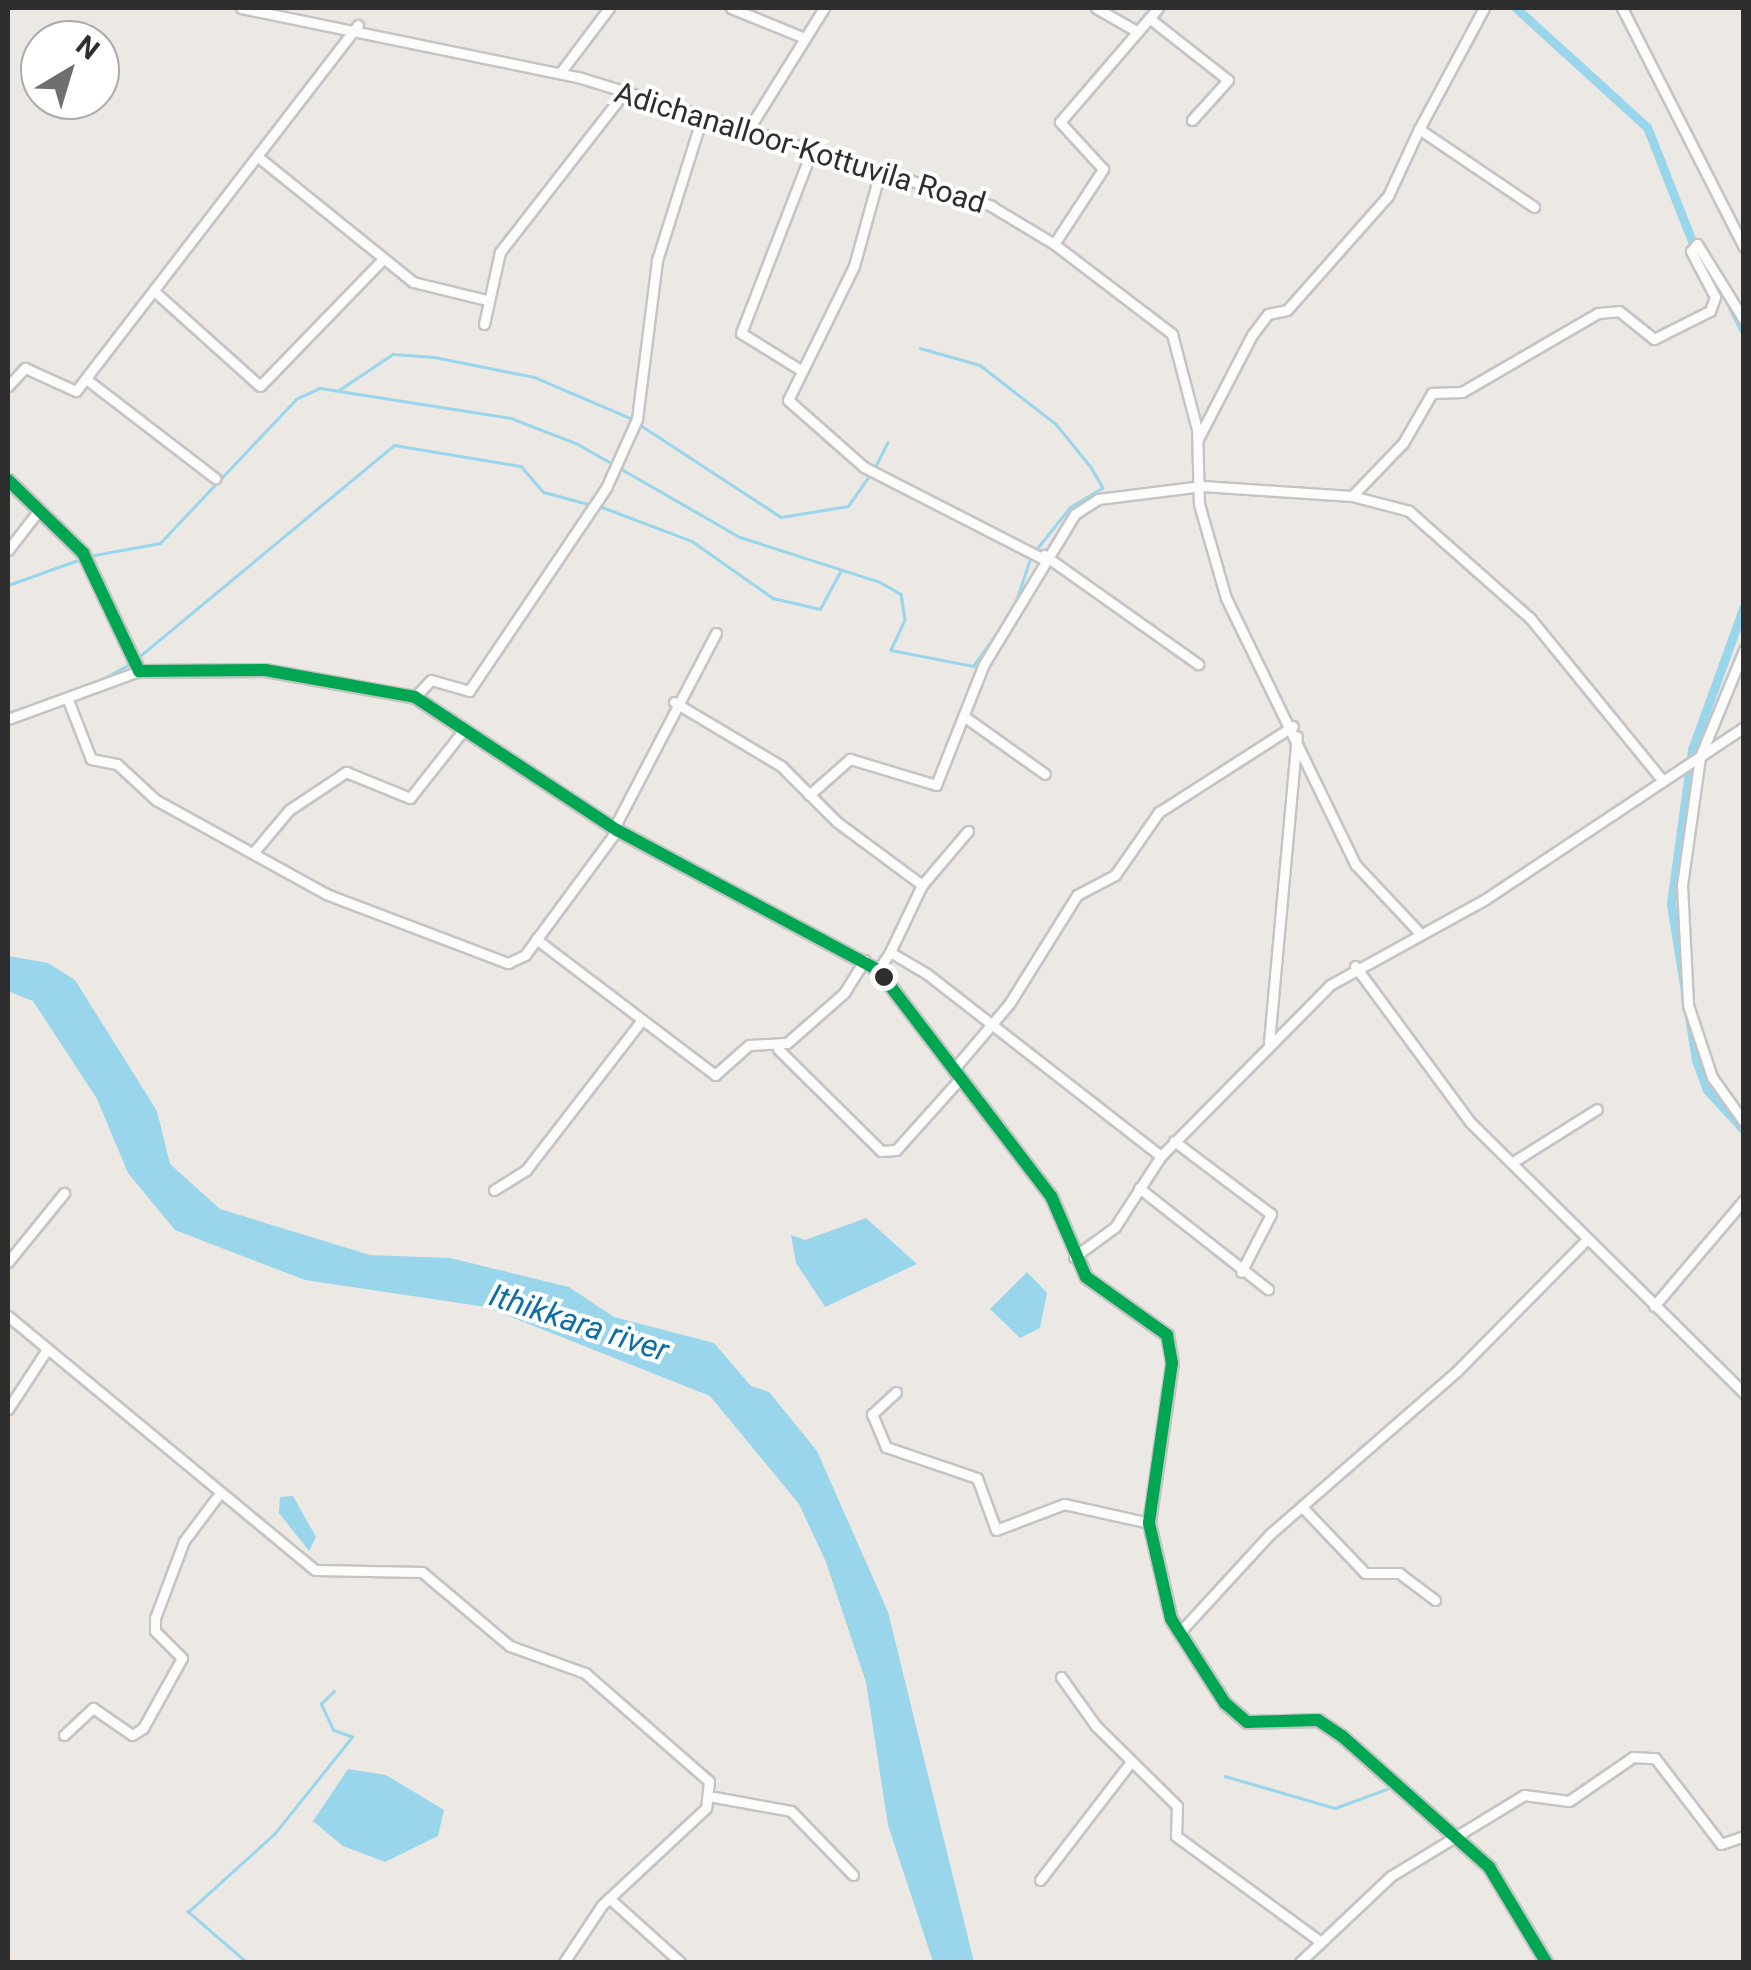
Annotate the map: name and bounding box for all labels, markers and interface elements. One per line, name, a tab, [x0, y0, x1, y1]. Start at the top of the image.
north arrow	[20, 20, 120, 120]
text: N	[70, 28, 105, 67]
street label: Adichanalloor-Kottuvila Road	[610, 74, 990, 222]
unlabelled marker	[874, 967, 894, 987]
water label: Ithikkara river	[485, 1276, 673, 1370]

